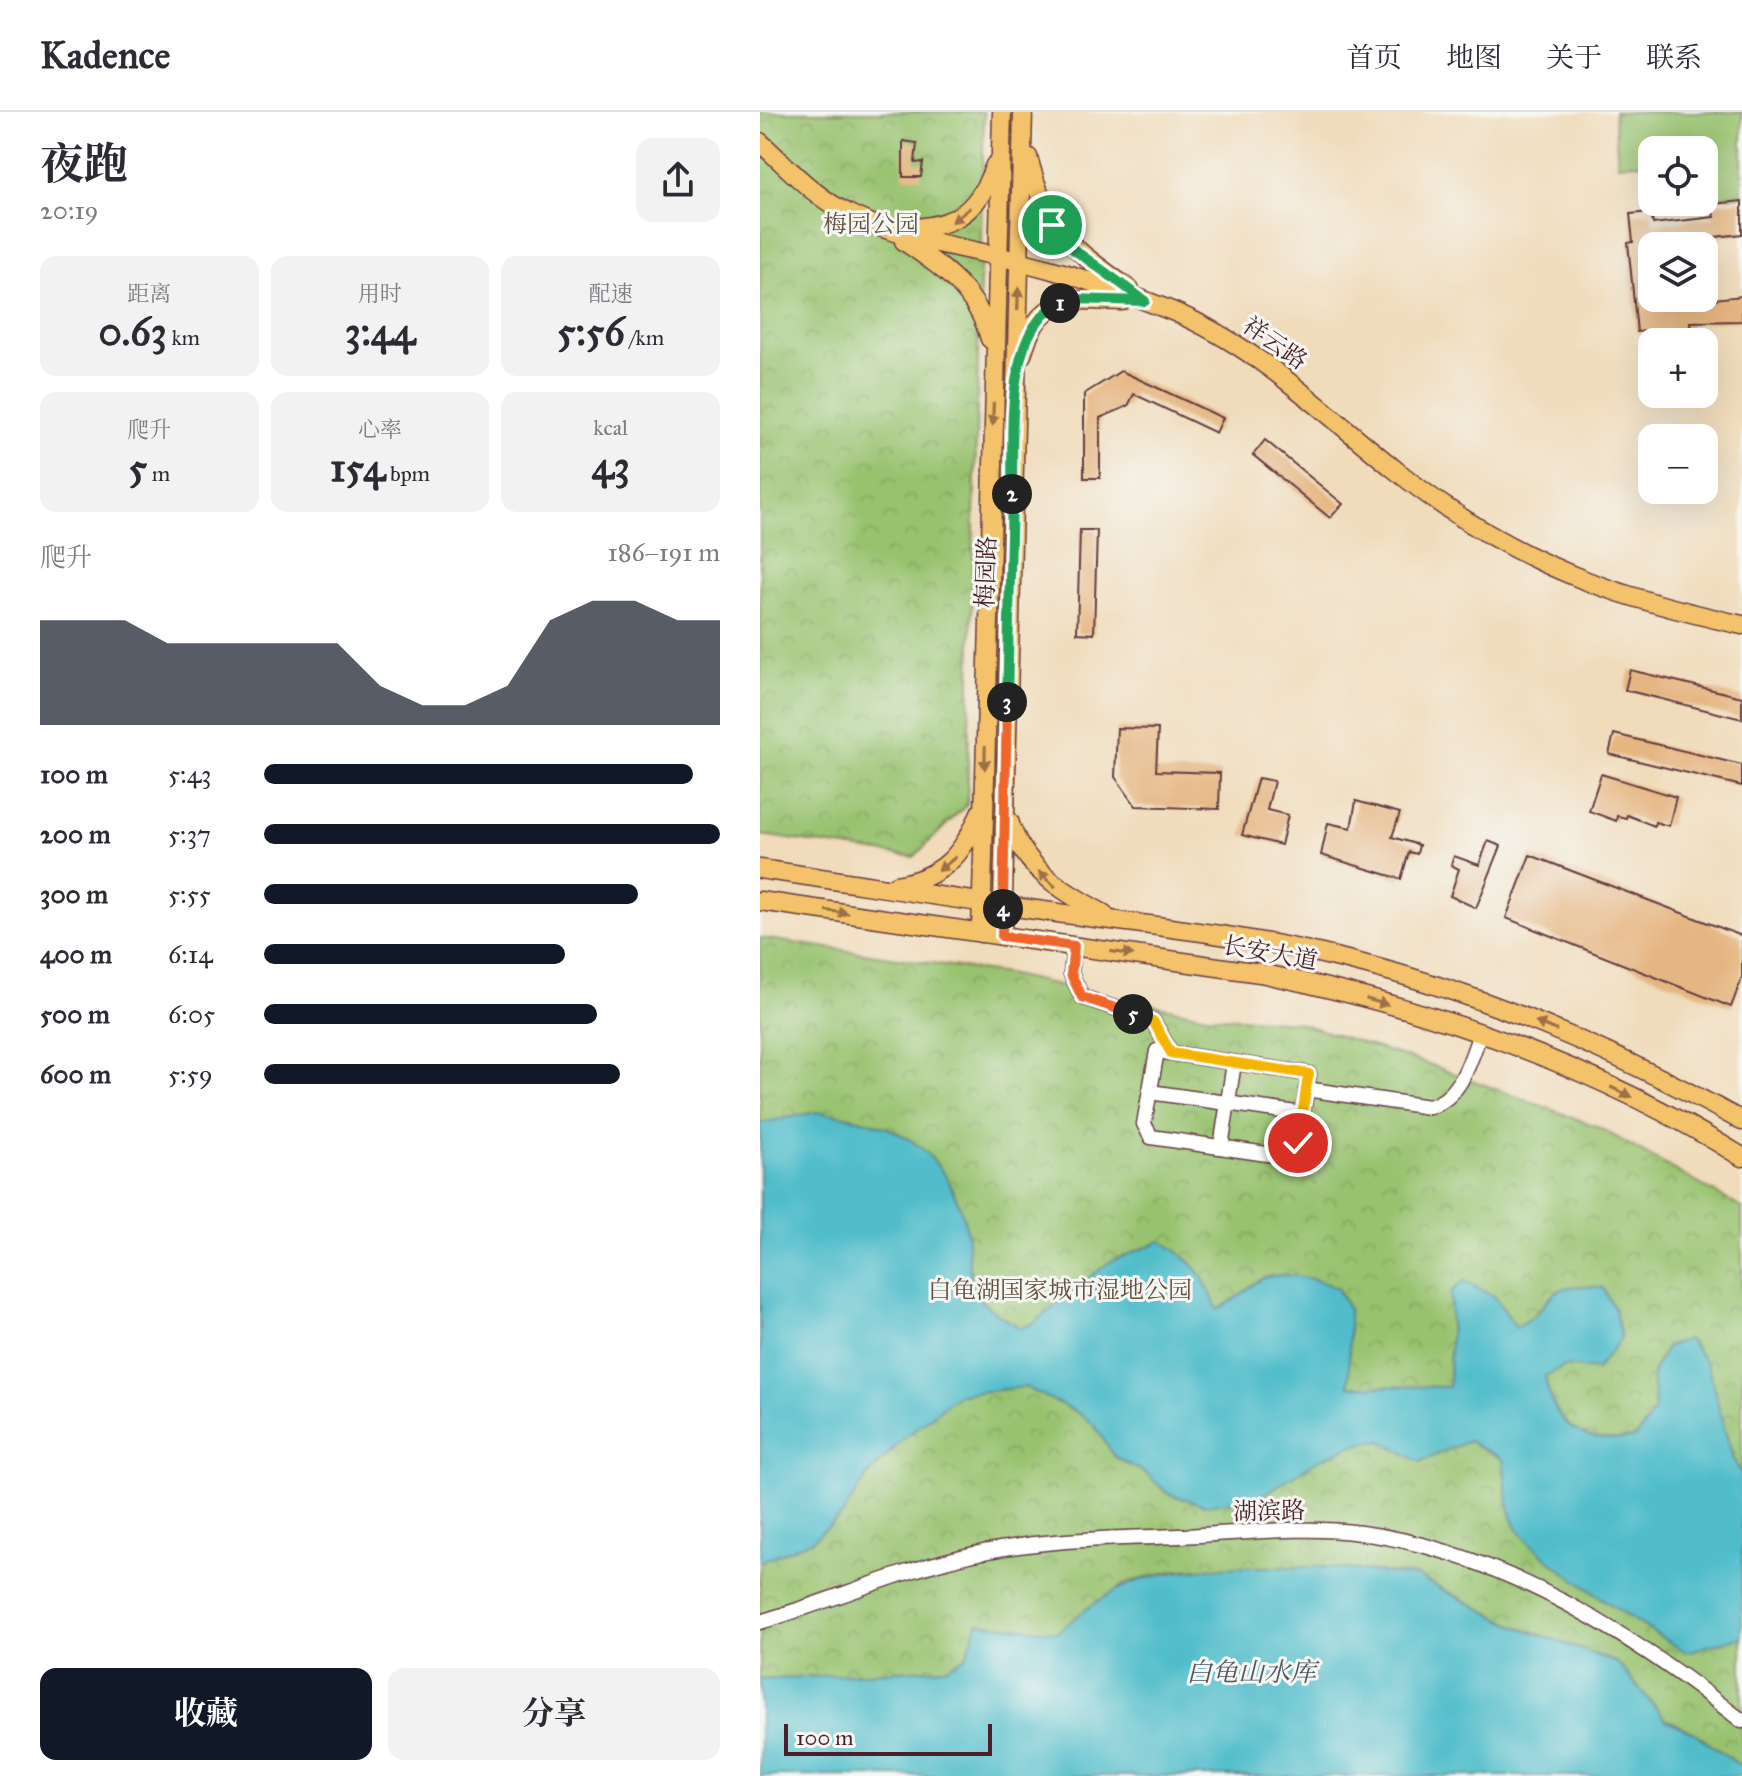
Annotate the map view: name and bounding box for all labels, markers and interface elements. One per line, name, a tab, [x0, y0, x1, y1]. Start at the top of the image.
text: Kadence	[40, 32, 170, 78]
text: 首页	[1346, 40, 1402, 75]
text: 地图	[1446, 40, 1502, 75]
text: 关于	[1546, 40, 1602, 75]
text: 联系	[1646, 40, 1702, 75]
map controls	[1638, 136, 1718, 504]
button: locate	[1638, 136, 1718, 216]
text: 夜跑	[40, 137, 128, 191]
button: share	[636, 138, 720, 222]
pin	[1018, 191, 1086, 259]
text: 20:19	[40, 194, 99, 226]
icon: arrive	[1030, 203, 1074, 247]
one-way arrow	[950, 206, 971, 223]
park label: 梅园公园	[823, 209, 919, 239]
button: layers	[1638, 232, 1718, 312]
text: 距离	[127, 280, 171, 307]
text: 用时	[358, 280, 402, 307]
text: 配速	[589, 280, 633, 307]
pin: 1	[1040, 283, 1080, 323]
one-way arrow	[1011, 286, 1024, 311]
text: 1	[1056, 289, 1064, 316]
text: 0.63	[99, 307, 167, 356]
text: 3:44	[345, 307, 415, 356]
text: 5:56	[557, 307, 625, 356]
street label: 祥云路	[1237, 310, 1313, 376]
text: km	[167, 324, 200, 351]
text: /km	[625, 324, 664, 351]
button: +	[1638, 328, 1718, 408]
one-way arrow	[987, 402, 1000, 427]
text: kcal	[593, 414, 628, 441]
text: 爬升	[127, 416, 171, 443]
text: 心率	[358, 416, 402, 443]
button: −	[1638, 424, 1718, 504]
text: 43	[592, 441, 630, 490]
text: 5	[128, 443, 147, 492]
text: 154	[330, 443, 385, 492]
text: m	[147, 460, 170, 487]
text: bpm	[385, 460, 430, 487]
pin: 2	[992, 474, 1032, 514]
text: 2	[1007, 480, 1017, 507]
street label: 梅园路	[970, 535, 1002, 609]
text: 186–191 m	[607, 536, 720, 568]
text: 爬升	[40, 541, 92, 573]
pin: 3	[987, 682, 1027, 722]
text: 3	[1003, 688, 1011, 715]
one-way arrow	[978, 746, 991, 771]
text: 100 m	[40, 758, 108, 790]
text: 5:43	[168, 758, 212, 790]
text: 200 m	[40, 818, 111, 850]
text: 5:37	[168, 818, 211, 850]
one-way arrow	[937, 856, 958, 873]
one-way arrow	[1038, 871, 1057, 889]
text: 300 m	[40, 878, 108, 910]
text: 5:55	[168, 878, 211, 910]
pin: 4	[983, 889, 1023, 929]
text: 4	[997, 895, 1009, 922]
one-way arrow	[825, 906, 850, 919]
street label: 长安大道	[1220, 930, 1320, 976]
text: 400 m	[40, 938, 112, 970]
text: 6:14	[168, 938, 213, 970]
one-way arrow	[1110, 947, 1135, 960]
pin: 5	[1113, 994, 1153, 1034]
one-way arrow	[1365, 996, 1390, 1008]
text: 500 m	[40, 998, 110, 1030]
text: 6:05	[168, 998, 215, 1030]
text: 5	[1128, 1000, 1138, 1027]
one-way arrow	[1534, 1020, 1558, 1033]
text: 600 m	[40, 1058, 111, 1090]
text: 5:59	[168, 1058, 213, 1090]
one-way arrow	[1609, 1085, 1632, 1099]
pin	[1264, 1109, 1332, 1177]
icon: check	[1276, 1121, 1320, 1165]
park label: 白龟湖国家城市湿地公园	[928, 1275, 1192, 1305]
street label: 湖滨路	[1233, 1495, 1305, 1527]
water label: 白龟山水库	[1186, 1656, 1320, 1688]
button: 收藏	[40, 1668, 372, 1760]
button: 分享	[388, 1668, 720, 1760]
scale bar	[784, 1720, 992, 1756]
text: 100 m	[796, 1724, 853, 1751]

